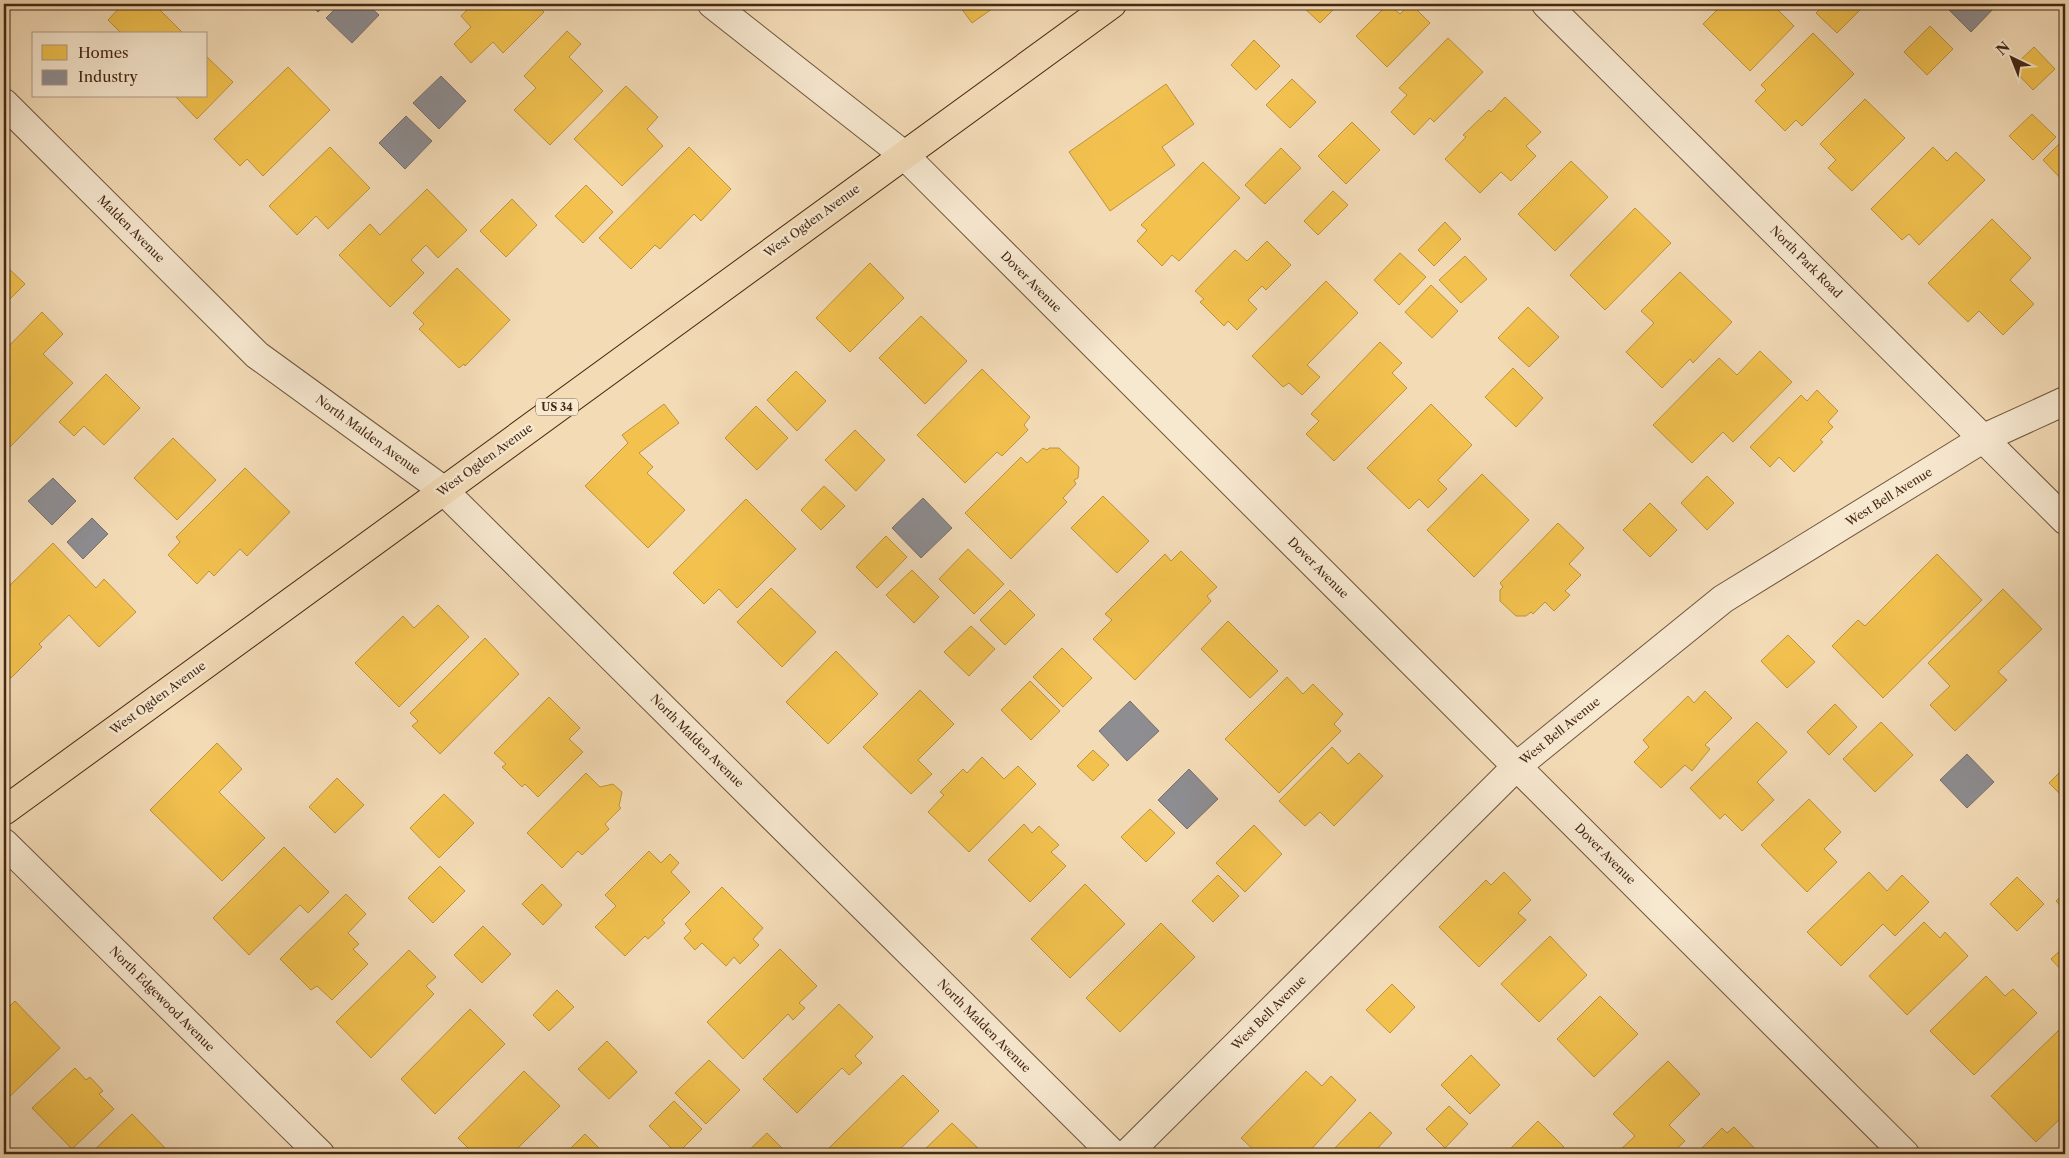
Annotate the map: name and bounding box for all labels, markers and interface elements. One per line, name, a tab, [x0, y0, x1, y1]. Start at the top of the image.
legend	[32, 32, 208, 98]
north arrow	[1986, 32, 2036, 82]
text: N	[1993, 38, 2014, 59]
text: Homes	[78, 43, 129, 62]
text: Industry	[78, 67, 138, 86]
street label: West Ogden Avenue	[760, 181, 863, 261]
street label: Malden Avenue	[95, 192, 168, 266]
street label: North Park Road	[1767, 223, 1846, 301]
street label: Dover Avenue	[998, 248, 1065, 315]
street label: North Malden Avenue	[313, 392, 424, 478]
road number: US 34	[536, 398, 578, 416]
street label: West Ogden Avenue	[433, 420, 536, 500]
street label: West Bell Avenue	[1842, 464, 1935, 530]
street label: Dover Avenue	[1285, 534, 1352, 601]
street label: West Ogden Avenue	[106, 658, 209, 738]
street label: North Malden Avenue	[648, 691, 747, 791]
street label: West Bell Avenue	[1516, 693, 1603, 768]
street label: Dover Avenue	[1572, 820, 1639, 887]
street label: North Edgewood Avenue	[107, 943, 218, 1054]
street label: West Bell Avenue	[1228, 972, 1309, 1054]
street label: North Malden Avenue	[935, 976, 1034, 1076]

